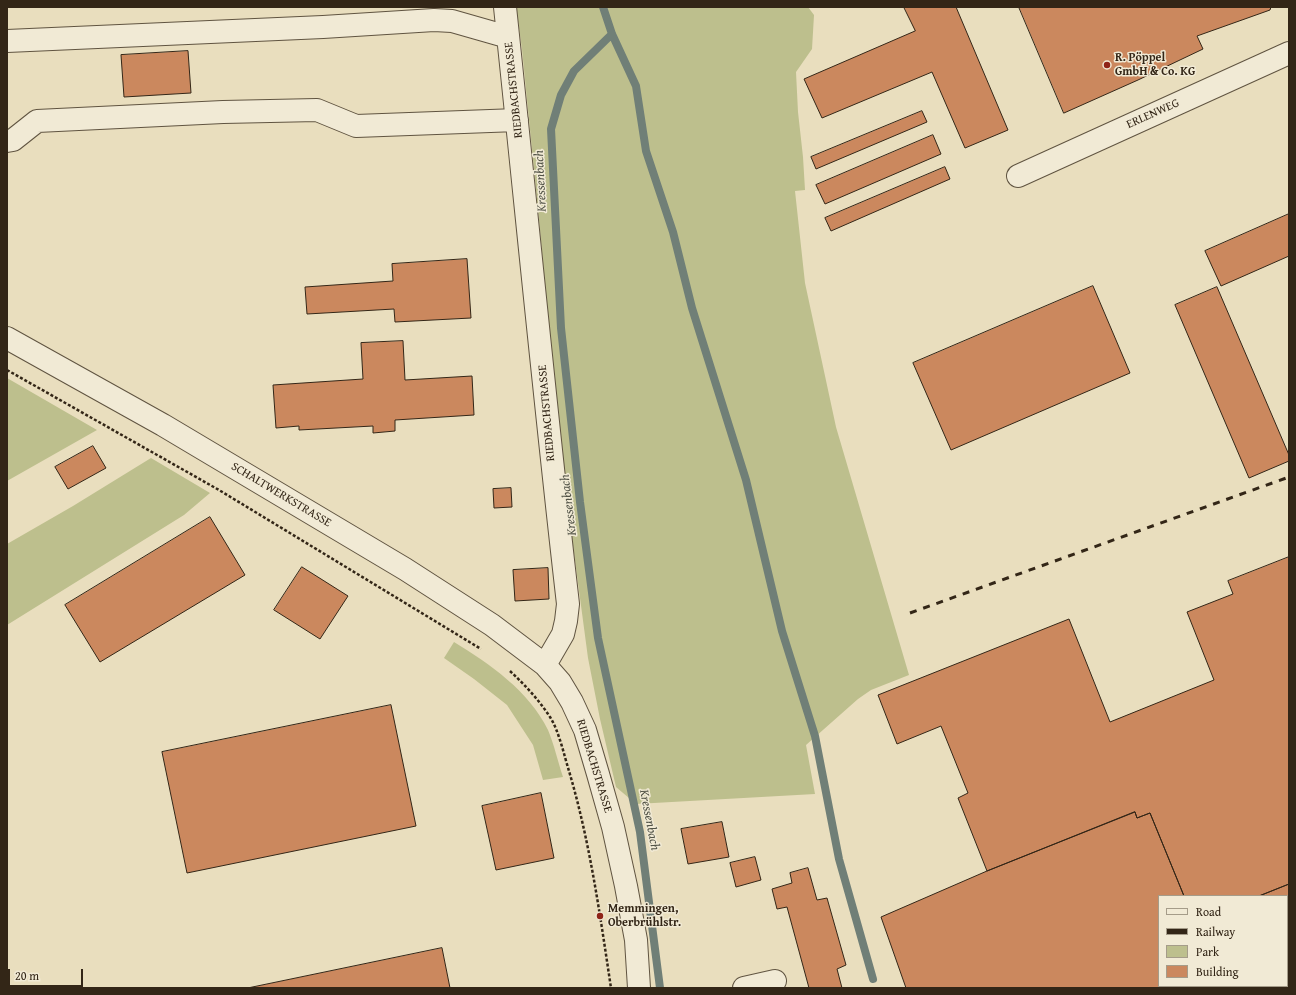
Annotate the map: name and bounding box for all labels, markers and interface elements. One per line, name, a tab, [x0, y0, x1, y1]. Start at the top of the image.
street label: RIEDBACHSTRASSE	[502, 41, 526, 139]
place label: R. Pöppel GmbH & Co. KG	[1115, 51, 1195, 79]
marker: R. Pöppel GmbH & Co. KG	[1102, 60, 1112, 70]
street label: ERLENWEG	[1124, 96, 1182, 132]
water label: Kressenbach	[532, 150, 550, 212]
street label: RIEDBACHSTRASSE	[536, 364, 558, 462]
street label: SCHALTWERKSTRASSE	[228, 459, 334, 531]
water label: Kressenbach	[557, 473, 581, 537]
street label: RIEDBACHSTRASSE	[573, 718, 615, 814]
water label: Kressenbach	[635, 788, 663, 852]
legend	[1158, 895, 1288, 987]
place label: Memmingen, Oberbrühlstr.	[608, 902, 681, 930]
text: Road	[1196, 903, 1221, 920]
marker: Memmingen, Oberbrühlstr.	[595, 911, 605, 921]
text: Railway	[1196, 923, 1235, 940]
text: Park	[1196, 943, 1219, 960]
scale bar	[10, 961, 85, 987]
text: Building	[1196, 963, 1239, 980]
text: 20 m	[15, 967, 39, 984]

